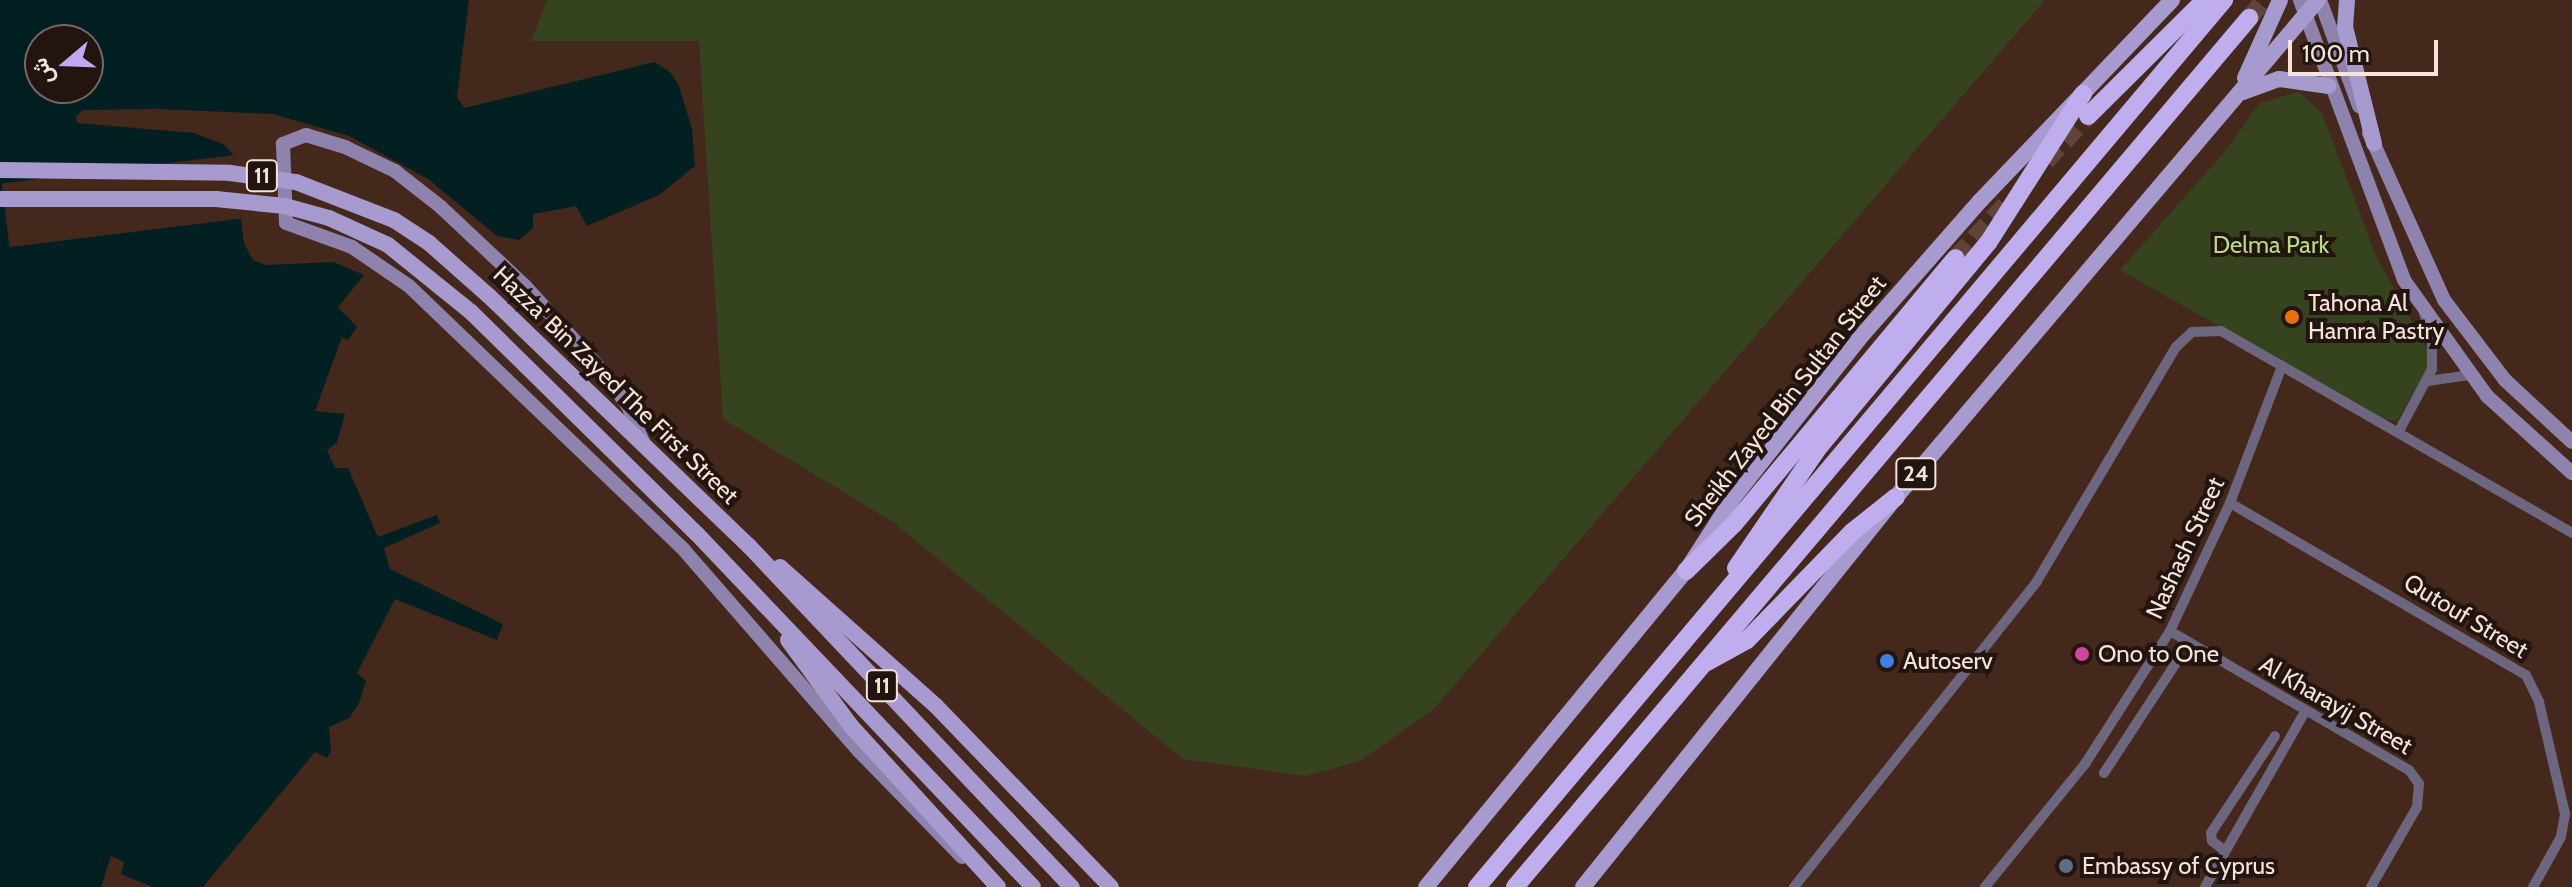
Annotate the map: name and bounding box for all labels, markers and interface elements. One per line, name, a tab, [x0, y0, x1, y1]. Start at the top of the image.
north arrow	[24, 24, 104, 104]
scale bar	[2292, 24, 2442, 74]
text: 100 m	[2302, 39, 2370, 68]
text: ش	[26, 54, 60, 88]
road number: 11	[244, 158, 280, 194]
park label: Delma Park	[2213, 231, 2329, 259]
street label: Hazza' Bin Zayed The First Street	[487, 260, 745, 510]
street label: Sheikh Zayed Bin Sultan Street	[1678, 270, 1892, 532]
place label: Tahona Al Hamra Pastry	[2308, 289, 2444, 345]
marker: Tahona Al Hamra Pastry	[2283, 308, 2301, 326]
road number: 24	[1894, 456, 1938, 492]
street label: Nashash Street	[2140, 473, 2230, 623]
street label: Qutouf Street	[2399, 568, 2533, 664]
place label: Ono to One	[2098, 640, 2219, 668]
marker: Ono to One	[2073, 645, 2091, 663]
place label: Autoserv	[1903, 647, 1993, 675]
street label: Al Kharayij Street	[2254, 650, 2418, 760]
marker: Autoserv	[1878, 652, 1896, 670]
road number: 11	[864, 668, 900, 704]
place label: Embassy of Cyprus	[2082, 852, 2275, 880]
marker: Embassy of Cyprus	[2057, 857, 2075, 875]

